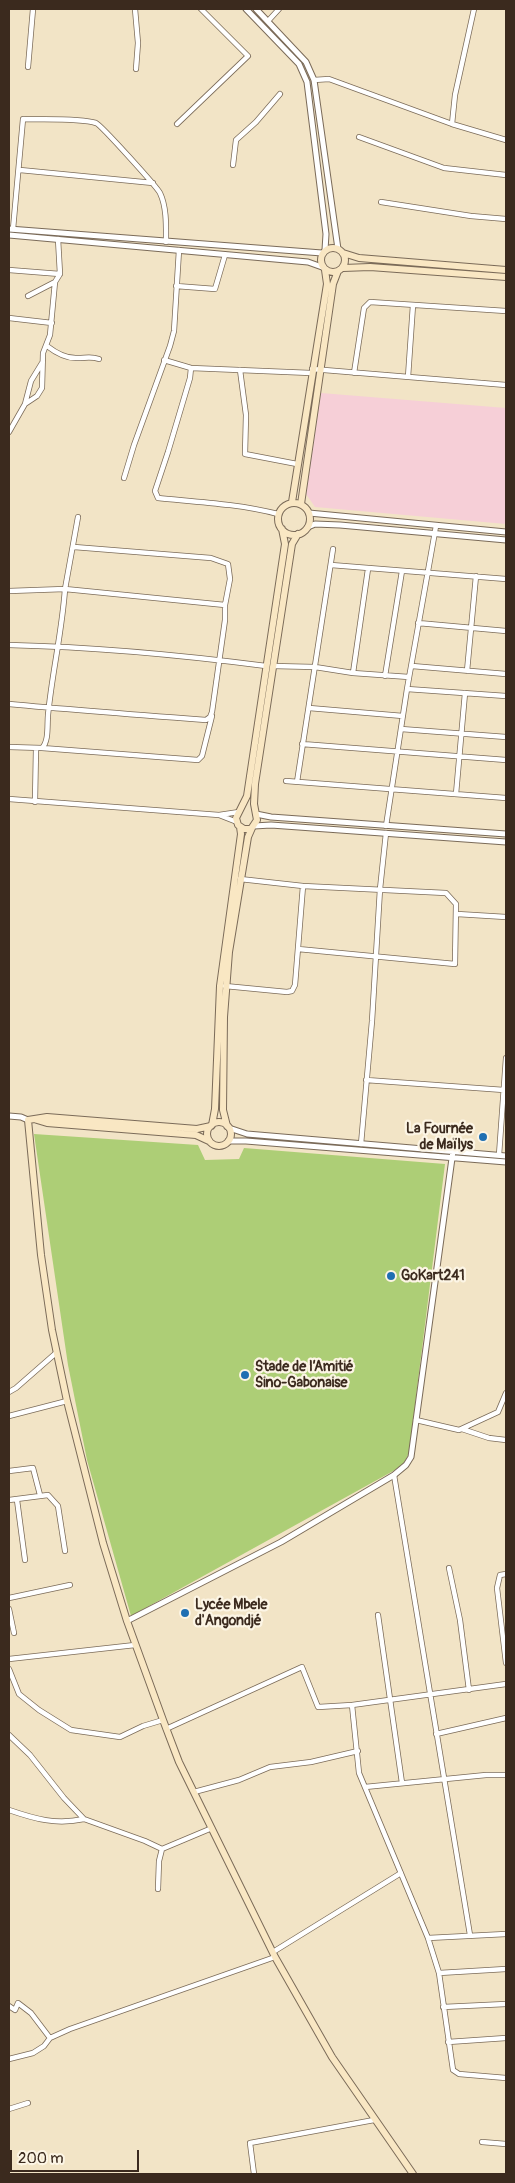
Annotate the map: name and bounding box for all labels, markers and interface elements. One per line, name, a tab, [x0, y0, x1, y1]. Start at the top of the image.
place label: La Fournée de Maïlys	[406, 1121, 473, 1154]
marker: La Fournée de Maïlys	[477, 1131, 489, 1143]
place label: GoKart241	[401, 1268, 465, 1284]
marker: GoKart241	[385, 1270, 397, 1282]
place label: Stade de l’Amitié Sino-Gabonaise	[255, 1359, 353, 1391]
marker: Stade de l’Amitié Sino-Gabonaise	[239, 1369, 251, 1381]
place label: Lycée Mbele d'Angondjé	[195, 1597, 267, 1630]
marker: Lycée Mbele d'Angondjé	[179, 1607, 191, 1619]
scale bar	[12, 2140, 141, 2172]
text: 200 m	[18, 2149, 63, 2168]

